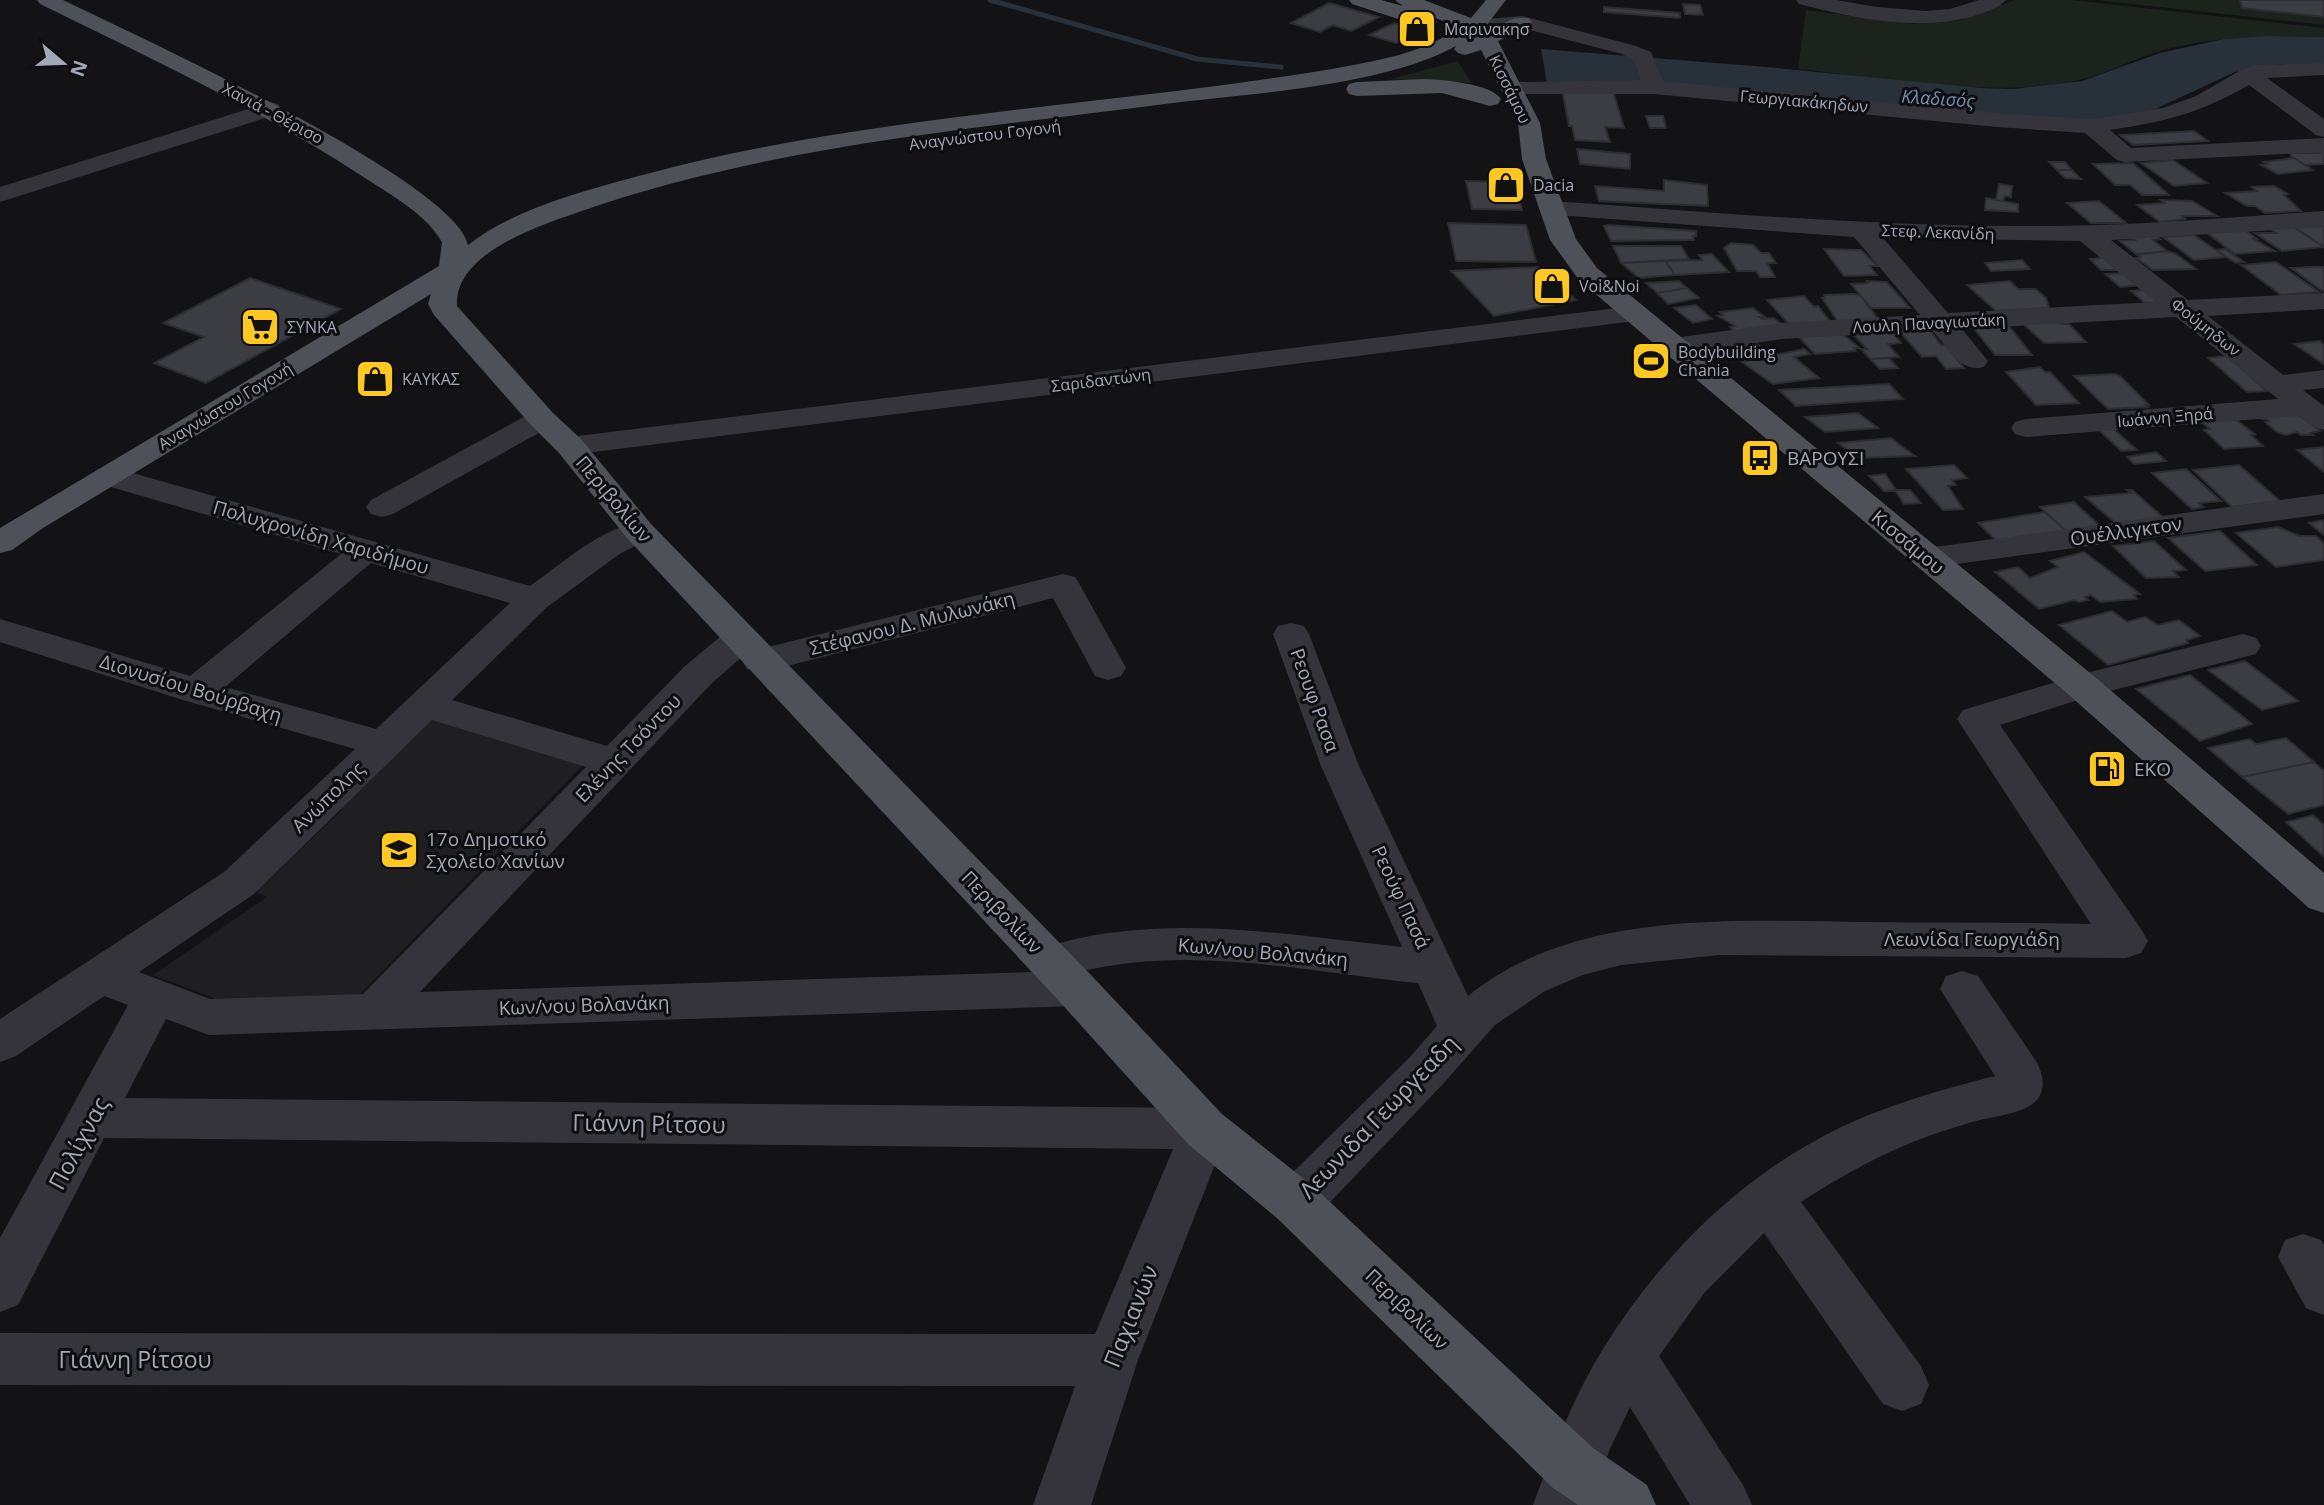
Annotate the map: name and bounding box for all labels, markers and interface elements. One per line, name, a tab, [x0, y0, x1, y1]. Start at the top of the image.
shop icon: Μαρινακησ	[1396, 8, 1438, 50]
place label: Μαρινακησ	[1444, 18, 1530, 40]
north arrow	[28, 28, 98, 98]
street label: Κισσάμου	[1484, 51, 1536, 127]
text: N	[64, 57, 94, 80]
street label: Χανιά - Θέρισο	[219, 77, 327, 149]
water label: Κλαδισός	[1901, 83, 1976, 113]
street label: Γεωργιακάκηδων	[1739, 84, 1869, 118]
street label: Αναγνώστου Γογονή	[908, 115, 1062, 155]
shop icon: Dacia	[1485, 164, 1527, 206]
place label: Dacia	[1533, 174, 1574, 196]
street label: Στεφ. Λεκανίδη	[1881, 219, 1995, 245]
shop icon: Voi&Noi	[1531, 265, 1573, 307]
place label: Voi&Noi	[1579, 275, 1640, 297]
street label: Φούμηδων	[2167, 293, 2246, 361]
supermarket icon: ΣΥΝΚΑ	[239, 306, 281, 348]
street label: Λουλη Παναγιωτάκη	[1852, 308, 2006, 338]
place label: ΣΥΝΚΑ	[287, 316, 338, 338]
sports icon: Bodybuilding Chania	[1630, 340, 1672, 382]
place label: Bodybuilding Chania	[1678, 341, 1776, 381]
street label: Αναγνώστου Γογονή	[154, 357, 296, 455]
shop icon: ΚΑΥΚΑΣ	[354, 358, 396, 400]
street label: Σαριδαντώνη	[1050, 363, 1152, 397]
place label: ΚΑΥΚΑΣ	[402, 368, 460, 390]
street label: Ιωάννη Ξηρά	[2116, 402, 2214, 432]
bus stop icon: ΒΑΡΟΥΣΙ	[1739, 437, 1781, 479]
place label: ΒΑΡΟΥΣΙ	[1787, 445, 1864, 471]
street label: Περιβολίων	[570, 450, 658, 548]
street label: Πολυχρονίδη Χαριδήμου	[210, 494, 432, 580]
street label: Κισσάμου	[1866, 504, 1950, 580]
street label: Ουέλλιγκτον	[2068, 510, 2184, 552]
street label: Στέφανου Δ. Μυλωνάκη	[807, 585, 1017, 661]
street label: Ρεουφ Ρασα	[1284, 645, 1346, 756]
street label: Διονυσίου Βούρβαχη	[97, 648, 285, 728]
street label: Ελένης Τσόντου	[569, 688, 687, 808]
fuel station icon: EKO	[2086, 748, 2128, 790]
street label: Ανώπολης	[286, 756, 370, 838]
place label: EKO	[2134, 756, 2171, 782]
place label: 17ο Δημοτικό Σχολείο Χανίων	[426, 826, 565, 874]
school or university icon: 17ο Δημοτικό Σχολείο Χανίων	[378, 829, 420, 871]
street label: Ρεούφ Πασά	[1366, 841, 1436, 953]
street label: Περιβολίων	[956, 865, 1048, 959]
street label: Λεωνίδα Γεωργιάδη	[1884, 926, 2060, 952]
street label: Κων/νου Βολανάκη	[1177, 932, 1349, 972]
street label: Κων/νου Βολανάκη	[498, 989, 670, 1021]
street label: Λεωνιδα Γεωργεαδη	[1291, 1027, 1465, 1205]
street label: Πολίχνας	[40, 1091, 116, 1195]
street label: Γιάννη Ρίτσου	[572, 1106, 726, 1140]
street label: Παχιανών	[1095, 1260, 1165, 1372]
street label: Περιβολίων	[1360, 1263, 1454, 1355]
street label: Γιάννη Ρίτσου	[58, 1343, 212, 1375]

